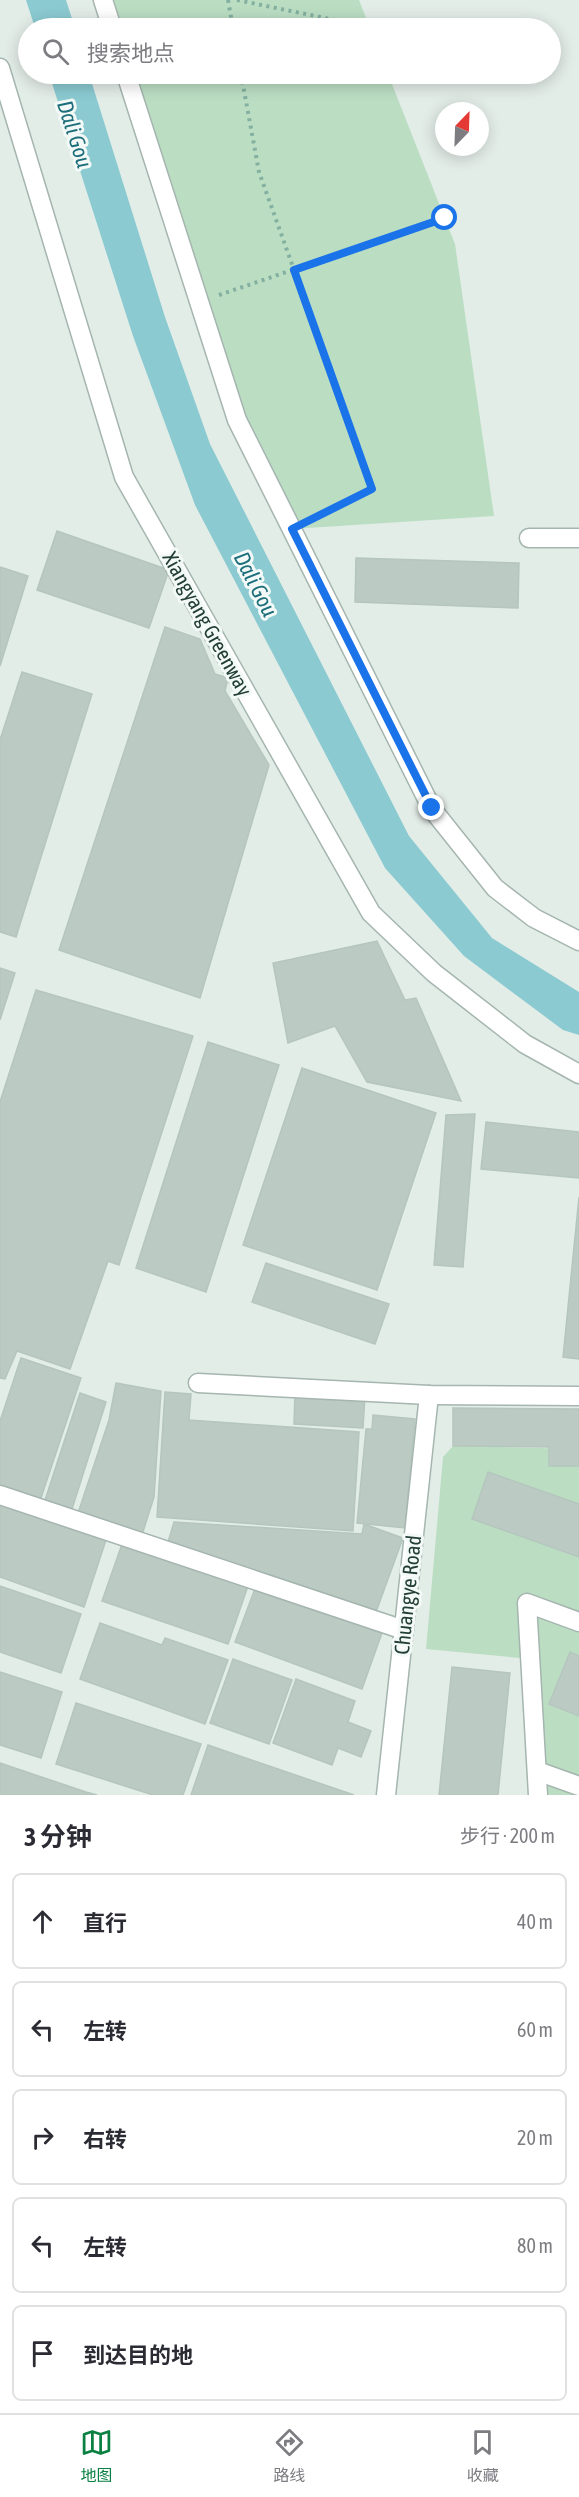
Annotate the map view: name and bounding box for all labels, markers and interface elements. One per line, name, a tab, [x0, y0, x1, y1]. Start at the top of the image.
search box	[18, 18, 561, 84]
icon: search	[39, 35, 72, 68]
text: 搜索地点	[87, 40, 175, 66]
water label: Dali Gou	[52, 97, 98, 171]
north arrow	[435, 102, 489, 156]
route start	[431, 204, 457, 230]
street label: Xiangyang Greenway	[158, 547, 258, 700]
water label: Dali Gou	[229, 547, 283, 621]
route end	[418, 794, 444, 820]
street label: Chuangye Road	[389, 1534, 425, 1656]
text: 3 分钟	[24, 1822, 92, 1852]
text: 步行 · 200 m	[460, 1824, 555, 1847]
icon: ahead	[26, 1905, 59, 1938]
text: 直行	[83, 1910, 127, 1936]
text: 40 m	[517, 1910, 553, 1933]
icon: left	[26, 2013, 59, 2046]
text: 左转	[83, 2018, 127, 2044]
text: 60 m	[517, 2018, 553, 2041]
icon: right	[26, 2121, 59, 2154]
text: 右转	[83, 2126, 127, 2152]
text: 20 m	[517, 2126, 553, 2149]
icon: left	[26, 2229, 59, 2262]
text: 左转	[83, 2234, 127, 2260]
text: 80 m	[517, 2234, 553, 2257]
icon: arrive	[26, 2337, 59, 2370]
text: 到达目的地	[83, 2342, 193, 2368]
tab: 地图	[80, 2426, 113, 2486]
tab: 路线	[273, 2426, 306, 2486]
tab: 收藏	[466, 2426, 499, 2486]

